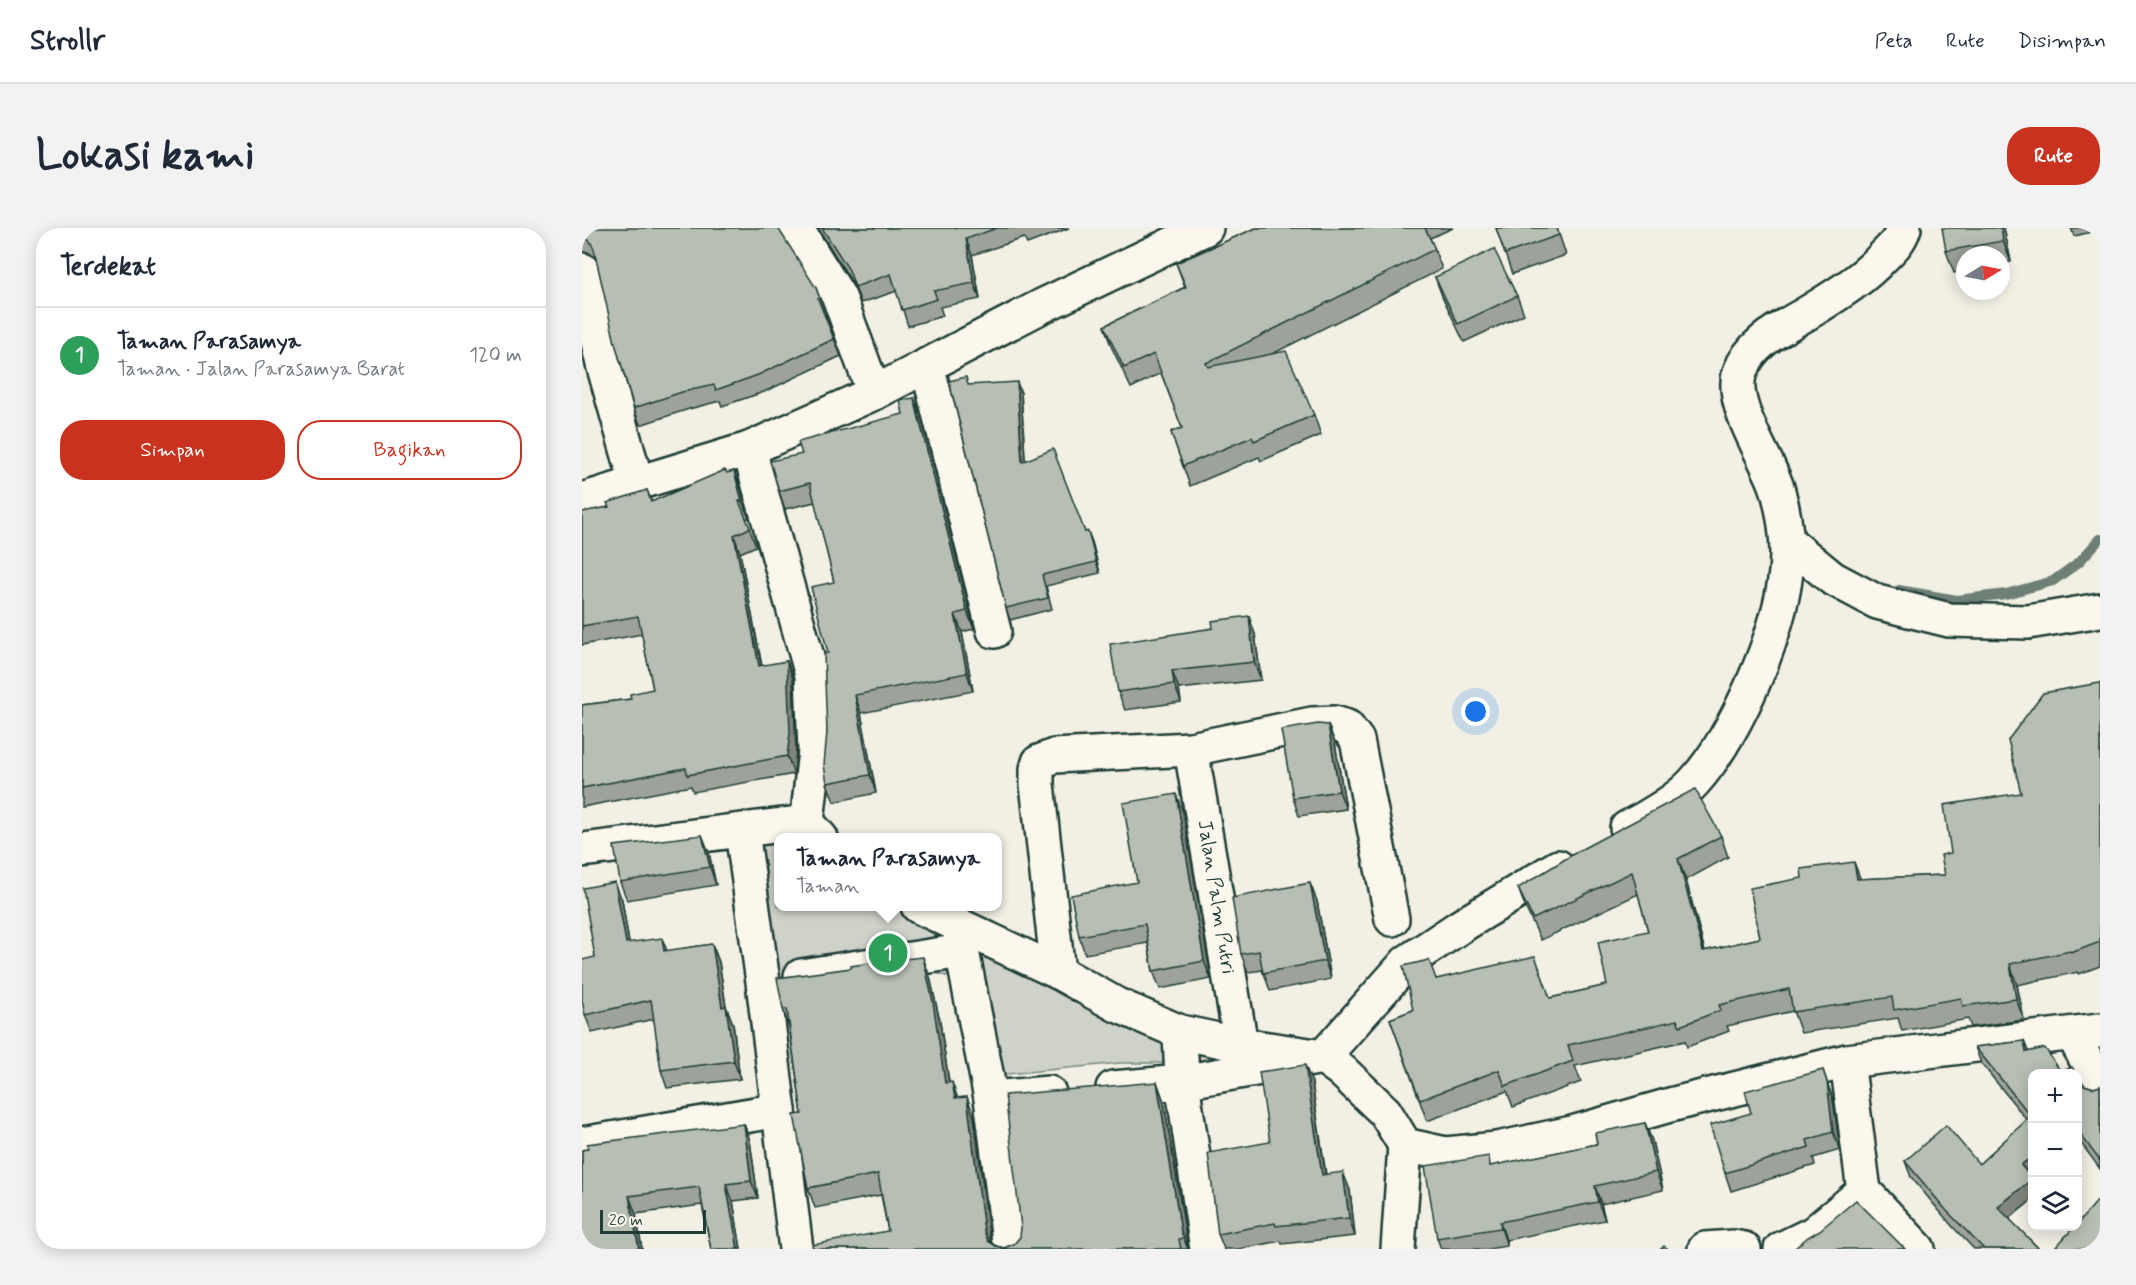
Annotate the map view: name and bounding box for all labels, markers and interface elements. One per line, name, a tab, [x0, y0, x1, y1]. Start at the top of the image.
text: Strollr	[30, 23, 105, 60]
text: Peta	[1875, 27, 1913, 55]
text: Rute	[1946, 27, 1985, 55]
text: Disimpan	[2018, 27, 2106, 55]
button: Rute	[2007, 127, 2100, 185]
text: Lokasi kami	[36, 129, 255, 184]
north arrow	[1956, 246, 2010, 300]
text: Terdekat	[60, 250, 156, 284]
text: Taman Parasamya	[117, 328, 301, 356]
text: 1	[75, 342, 84, 369]
text: 120 m	[469, 342, 522, 369]
text: Taman · Jalan Parasamya Barat	[117, 356, 405, 383]
button: Simpan	[60, 420, 285, 480]
button: Bagikan	[297, 420, 522, 480]
your location	[1461, 697, 1490, 726]
street label: Jalan Palm Putri	[1190, 818, 1242, 976]
popup	[774, 833, 1002, 911]
text: Taman Parasamya	[796, 845, 980, 873]
text: Taman	[796, 873, 860, 900]
pin: 1	[868, 930, 908, 976]
map controls	[2028, 1069, 2082, 1231]
button: +	[2028, 1069, 2082, 1123]
button: −	[2028, 1123, 2082, 1177]
button: layers	[2028, 1177, 2082, 1231]
scale bar	[600, 1207, 706, 1234]
text: 20 m	[609, 1210, 643, 1231]

